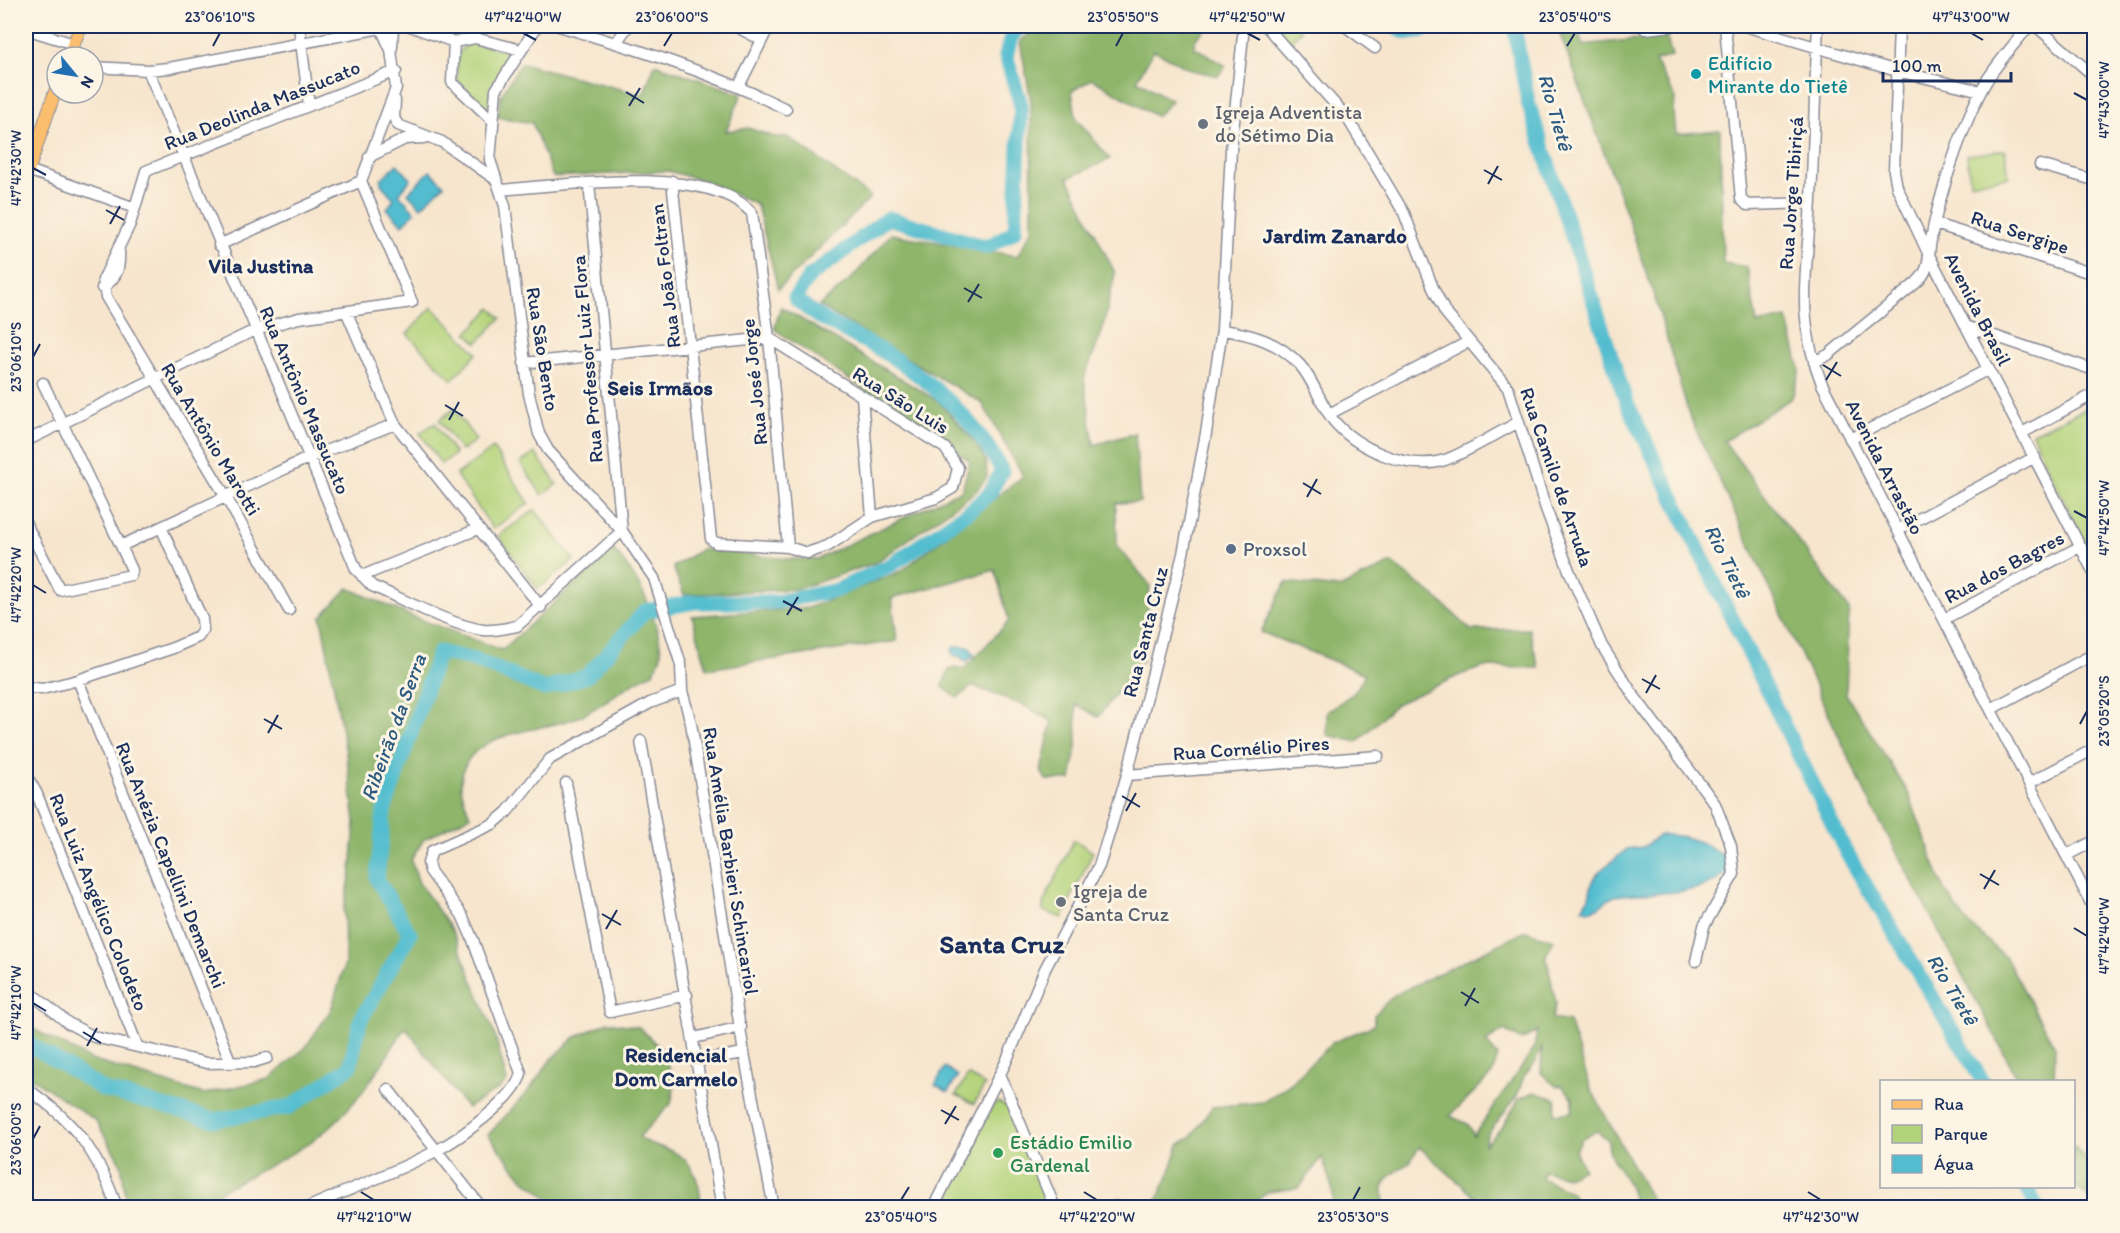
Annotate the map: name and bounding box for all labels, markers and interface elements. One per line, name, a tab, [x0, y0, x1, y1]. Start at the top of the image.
text: 23°06'10"S	[185, 8, 255, 26]
text: 47°42'40"W	[484, 8, 562, 26]
text: 23°06'00"S	[636, 8, 708, 26]
text: 23°05'50"S	[1087, 8, 1159, 26]
text: 47°42'50"W	[1209, 8, 1285, 26]
text: 23°05'40"S	[1539, 8, 1611, 26]
text: 47°43'00"W	[1932, 8, 2010, 26]
north arrow	[45, 45, 105, 105]
scale bar	[1883, 45, 2010, 83]
place label: Edifício Mirante do Tietê	[1708, 51, 1848, 98]
street label: Rua Deolinda Massucato	[160, 55, 364, 155]
text: 100 m	[1892, 55, 1942, 77]
text: 47°43'00"W	[2095, 61, 2113, 139]
marker: Edifício Mirante do Tietê	[1689, 67, 1703, 81]
water label: Rio Tietê	[1533, 71, 1579, 155]
text: N	[77, 73, 98, 92]
place label: Igreja Adventista do Sétimo Dia	[1215, 100, 1362, 147]
street label: Rua Jorge Tibiriçá	[1774, 115, 1808, 271]
marker: Igreja Adventista do Sétimo Dia	[1196, 117, 1210, 131]
text: 47°42'30"W	[7, 130, 25, 206]
street label: Rua João Foltran	[644, 203, 686, 349]
street label: Rua Sergipe	[1968, 205, 2072, 259]
district label: Jardim Zanardo	[1262, 223, 1407, 248]
street label: Avenida Brasil	[1939, 248, 2017, 370]
district label: Vila Justina	[209, 253, 314, 278]
street label: Rua Professor Luiz Flora	[566, 254, 608, 464]
street label: Rua São Bento	[521, 285, 565, 413]
street label: Rua Antônio Massucato	[254, 302, 356, 498]
street label: Rua José Jorge	[735, 318, 773, 446]
text: 23°06'10"S	[7, 322, 25, 392]
street label: Rua Antônio Marotti	[156, 358, 266, 520]
street label: Rua São Luis	[848, 361, 954, 439]
district label: Seis Irmãos	[607, 375, 713, 400]
street label: Rua Camilo de Arruda	[1515, 384, 1599, 570]
street label: Avenida Arrastão	[1841, 395, 1929, 539]
text: 47°42'50"W	[2095, 480, 2113, 556]
water label: Rio Tietê	[1700, 520, 1757, 604]
street label: Rua dos Bagres	[1940, 525, 2068, 609]
place label: Proxsol	[1243, 537, 1307, 561]
marker: Proxsol	[1224, 542, 1238, 556]
text: 47°42'20"W	[7, 547, 25, 623]
street label: Rua Santa Cruz	[1117, 563, 1173, 700]
water label: Ribeirão da Serra	[355, 650, 431, 804]
text: 23°05'20"S	[2095, 675, 2113, 747]
street label: Rua Amélia Barbieri Schincariol	[698, 725, 764, 997]
street label: Rua Cornélio Pires	[1172, 731, 1330, 765]
street label: Rua Anézia Capellini Demarchi	[111, 738, 231, 992]
street label: Rua Luiz Angélico Colodeto	[44, 790, 154, 1014]
place label: Igreja de Santa Cruz	[1073, 879, 1170, 926]
marker: Igreja de Santa Cruz	[1054, 895, 1068, 909]
text: 47°42'40"W	[2095, 897, 2113, 975]
district label: Santa Cruz	[940, 928, 1065, 960]
water label: Rio Tietê	[1922, 949, 1985, 1031]
text: 47°42'10"W	[7, 965, 25, 1041]
district label: Residencial Dom Carmelo	[614, 1042, 738, 1091]
legend	[1880, 1080, 2075, 1188]
text: Rua	[1934, 1093, 1964, 1115]
text: 23°06'00"S	[7, 1103, 25, 1175]
text: Parque	[1934, 1123, 1988, 1145]
place label: Estádio Emilio Gardenal	[1010, 1130, 1132, 1177]
marker: Estádio Emilio Gardenal	[991, 1146, 1005, 1160]
text: Água	[1934, 1153, 1974, 1175]
text: 47°42'10"W	[336, 1208, 412, 1226]
text: 23°05'40"S	[865, 1208, 937, 1226]
text: 47°42'20"W	[1059, 1208, 1135, 1226]
text: 23°05'30"S	[1317, 1208, 1389, 1226]
text: 47°42'30"W	[1783, 1208, 1859, 1226]

